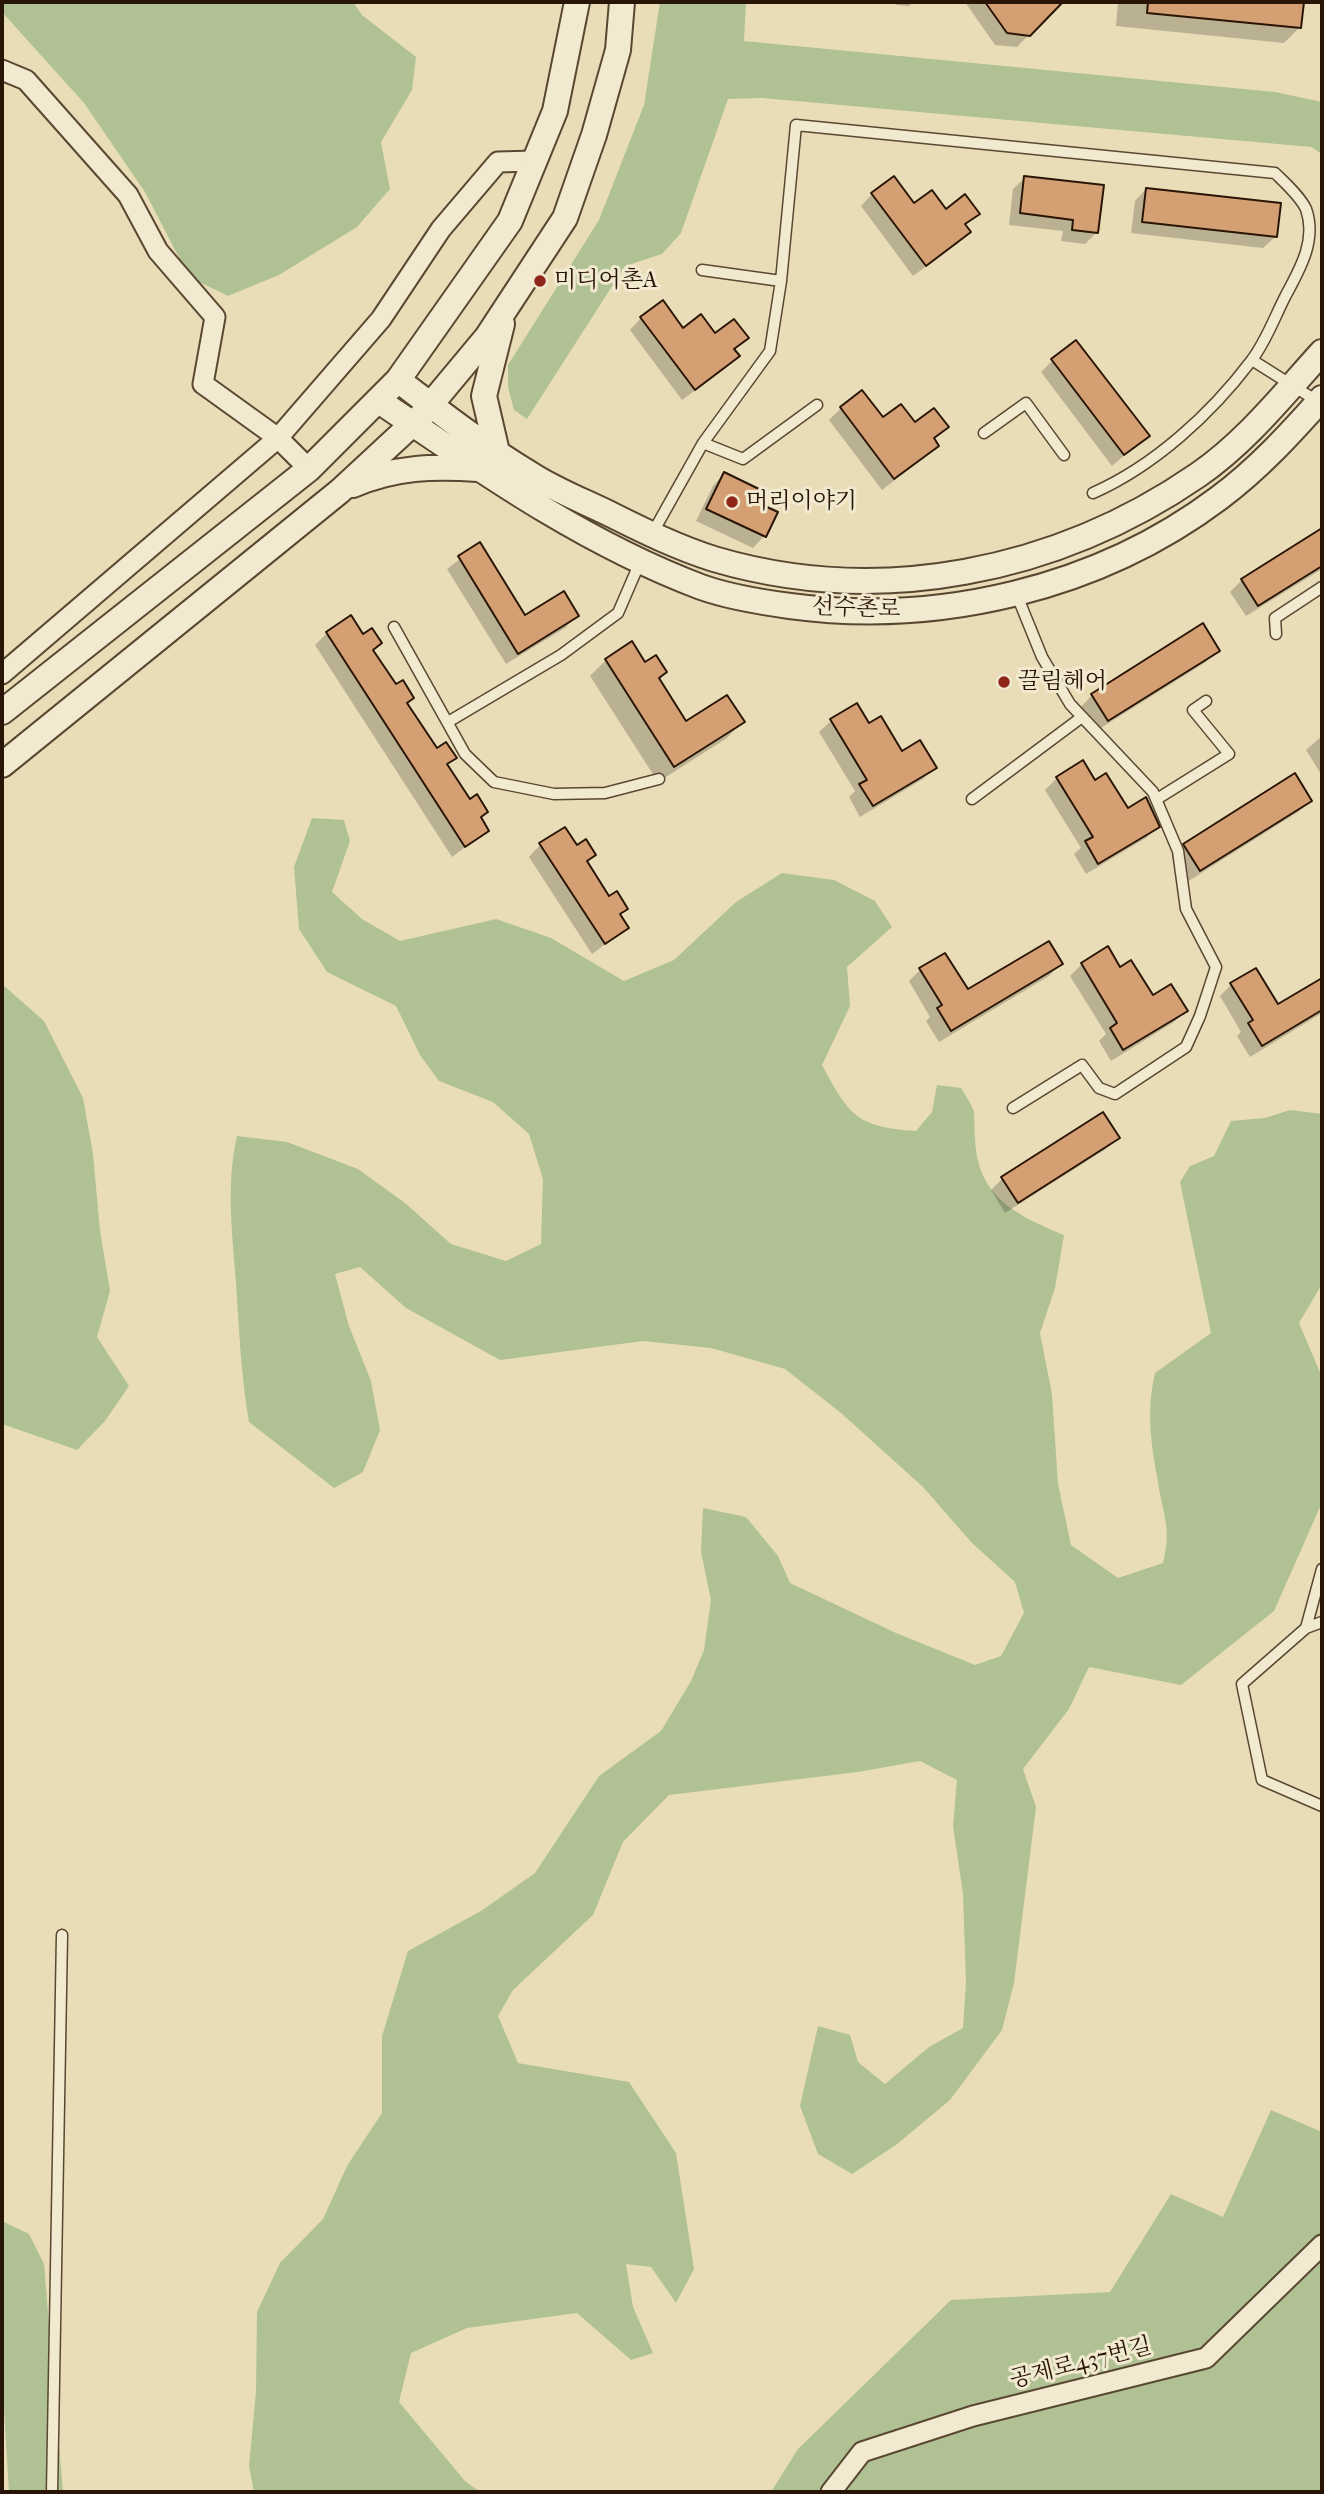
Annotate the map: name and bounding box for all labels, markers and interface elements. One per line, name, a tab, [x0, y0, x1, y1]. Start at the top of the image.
place label: 미디어촌A	[554, 267, 658, 295]
marker: 미디어촌A	[532, 273, 548, 289]
place label: 머리이야기	[746, 488, 857, 516]
marker: 머리이야기	[724, 494, 740, 510]
street label: 선수촌로	[811, 594, 901, 624]
place label: 끌림헤어	[1018, 668, 1107, 696]
marker: 끌림헤어	[996, 674, 1012, 690]
street label: 공제로437번길	[1007, 2333, 1155, 2395]

